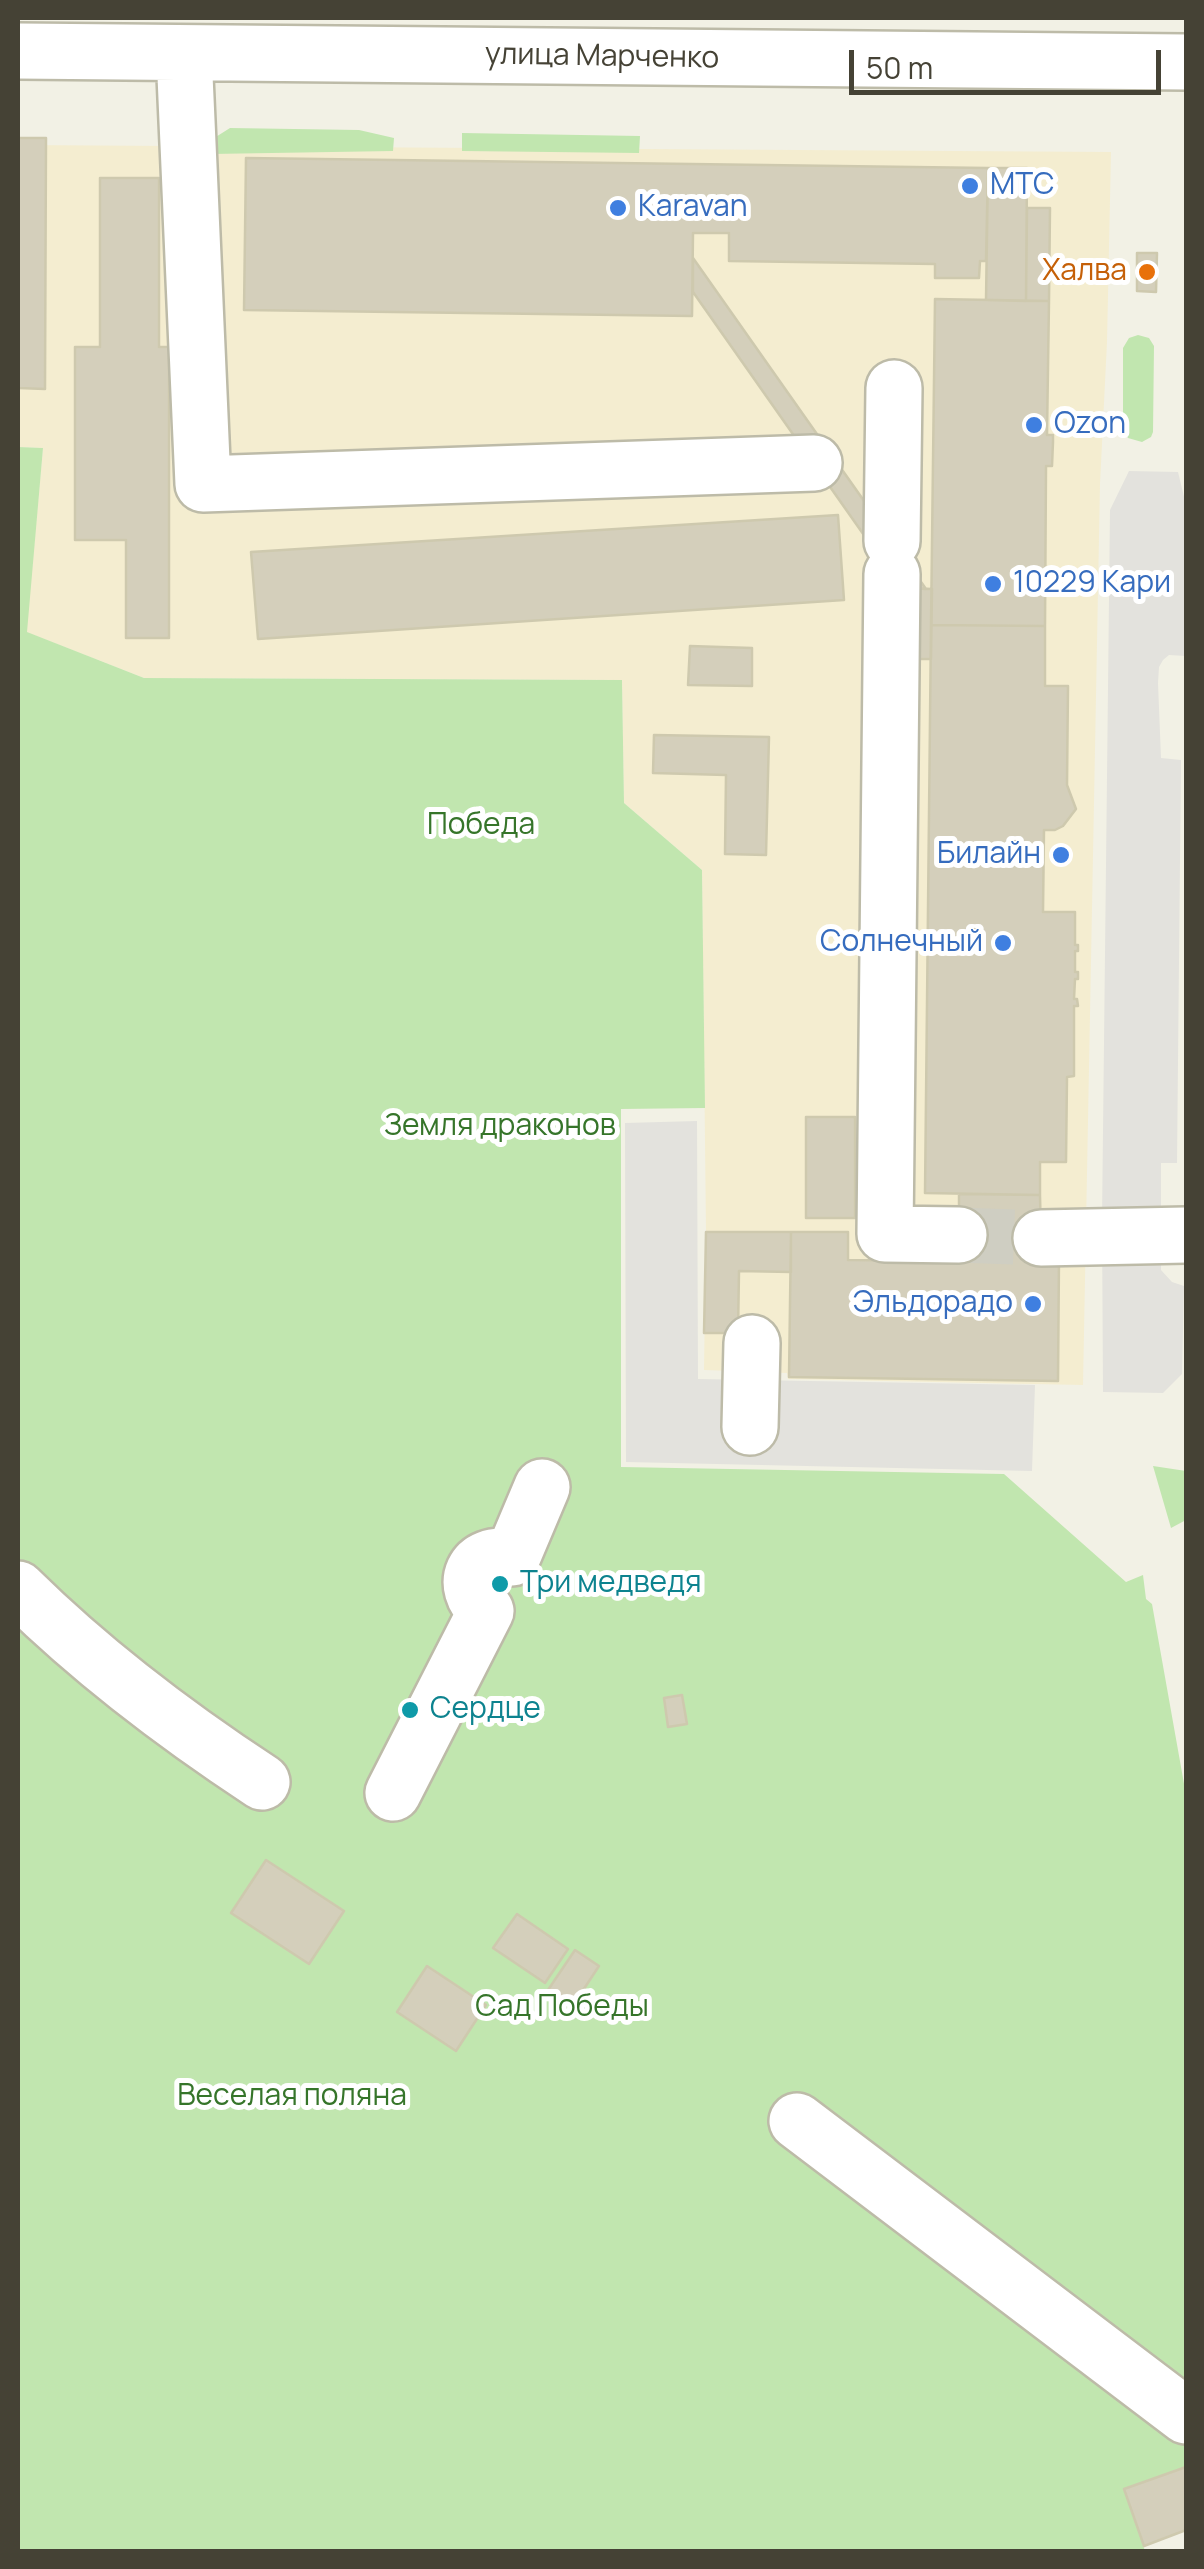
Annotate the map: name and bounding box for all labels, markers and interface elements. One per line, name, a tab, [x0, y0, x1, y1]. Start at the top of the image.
scale bar	[854, 30, 1166, 92]
street label: улица Марченко	[485, 37, 719, 77]
text: 50 m	[866, 47, 933, 88]
place label: МТС	[990, 168, 1055, 204]
marker: МТС	[959, 175, 981, 197]
place label: Karavan	[638, 190, 748, 226]
marker: Karavan	[607, 197, 629, 219]
place label: Халва	[1042, 254, 1127, 290]
marker: Халва	[1136, 261, 1158, 283]
place label: Ozon	[1054, 407, 1126, 443]
marker: Ozon	[1023, 414, 1045, 436]
place label: 10229 Кари	[1013, 566, 1171, 602]
marker: 10229 Кари	[982, 573, 1004, 595]
park label: Победа	[427, 808, 535, 844]
place label: Билайн	[937, 837, 1041, 873]
marker: Билайн	[1050, 844, 1072, 866]
place label: Солнечный	[820, 925, 983, 961]
marker: Солнечный	[992, 932, 1014, 954]
park label: Земля драконов	[384, 1109, 616, 1145]
place label: Эльдорадо	[853, 1286, 1013, 1322]
marker: Эльдорадо	[1022, 1293, 1044, 1315]
place label: Три медведя	[520, 1566, 702, 1602]
marker: Три медведя	[489, 1573, 511, 1595]
place label: Сердце	[430, 1692, 541, 1728]
marker: Сердце	[399, 1699, 421, 1721]
park label: Сад Победы	[475, 1990, 649, 2026]
park label: Веселая поляна	[177, 2079, 407, 2115]

